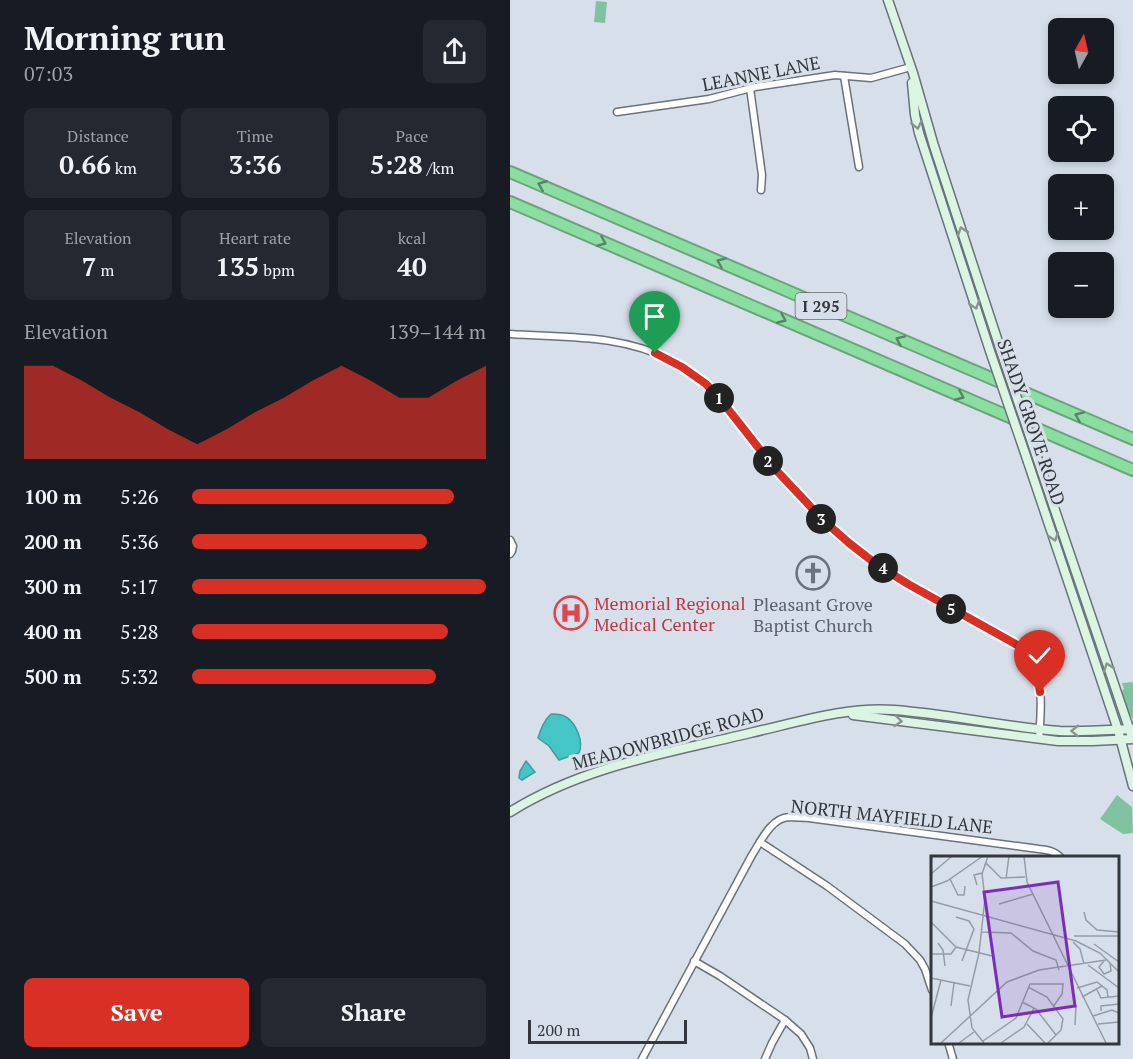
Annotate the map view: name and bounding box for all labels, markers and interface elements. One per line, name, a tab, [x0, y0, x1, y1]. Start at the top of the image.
text: Morning run	[24, 16, 226, 59]
north arrow	[1048, 18, 1114, 84]
map controls	[1048, 18, 1114, 318]
button: share	[423, 20, 486, 83]
street label: LEANNE LANE	[700, 50, 822, 96]
text: 07:03	[24, 60, 73, 87]
button: locate	[1048, 96, 1114, 162]
one-way arrow	[910, 120, 923, 130]
text: Distance	[67, 125, 129, 147]
text: Time	[237, 125, 273, 147]
text: Pace	[396, 125, 428, 147]
text: 0.66	[59, 147, 111, 181]
text: 3:36	[229, 147, 282, 181]
text: 5:28	[370, 147, 423, 181]
text: km	[111, 157, 137, 179]
text: /km	[423, 157, 454, 179]
button: +	[1048, 174, 1114, 240]
one-way arrow	[537, 179, 548, 192]
one-way arrow	[956, 226, 969, 237]
text: Elevation	[64, 227, 132, 249]
text: Heart rate	[219, 227, 291, 249]
text: kcal	[398, 227, 426, 249]
one-way arrow	[596, 235, 607, 247]
text: 7	[82, 249, 97, 283]
text: 135	[215, 249, 259, 283]
text: 40	[397, 249, 427, 283]
button: −	[1048, 252, 1114, 318]
one-way arrow	[716, 258, 727, 270]
text: m	[97, 259, 114, 281]
text: bpm	[259, 259, 295, 281]
pin	[629, 291, 680, 353]
road number: I 295	[796, 293, 846, 319]
one-way arrow	[968, 299, 980, 309]
icon: arrive	[638, 300, 671, 333]
one-way arrow	[775, 311, 786, 323]
text: Elevation	[24, 318, 108, 345]
text: 139–144 m	[387, 318, 486, 345]
one-way arrow	[895, 335, 906, 347]
street label: SHADY GROVE ROAD	[992, 336, 1072, 508]
pin: 1	[704, 383, 734, 413]
text: 1	[714, 387, 724, 409]
one-way arrow	[954, 389, 965, 401]
one-way arrow	[1075, 411, 1086, 423]
pin: 2	[753, 446, 783, 476]
text: 2	[763, 450, 773, 472]
text: 100 m	[24, 483, 82, 510]
text: 5:26	[120, 483, 159, 510]
pin: 3	[806, 504, 836, 534]
text: 3	[816, 508, 826, 530]
text: 200 m	[24, 528, 82, 555]
text: 5:36	[120, 528, 159, 555]
one-way arrow	[1047, 531, 1059, 542]
pin: 4	[868, 553, 898, 583]
church icon: Pleasant Grove Baptist Church	[795, 555, 831, 591]
text: 4	[878, 557, 888, 579]
text: 300 m	[24, 573, 82, 600]
text: 5:17	[120, 573, 159, 600]
place label: Memorial Regional Medical Center	[594, 591, 746, 636]
place label: Pleasant Grove Baptist Church	[753, 592, 873, 637]
pin: 5	[936, 594, 966, 624]
hospital icon: Memorial Regional Medical Center	[553, 595, 589, 631]
text: 5	[946, 598, 956, 620]
text: 400 m	[24, 618, 82, 645]
text: 5:28	[120, 618, 159, 645]
pin	[1014, 630, 1065, 692]
icon: check	[1023, 639, 1056, 672]
one-way arrow	[1103, 662, 1116, 673]
text: 500 m	[24, 663, 82, 690]
text: 5:32	[120, 663, 159, 690]
street label: MEADOWBRIDGE ROAD	[569, 701, 767, 775]
one-way arrow	[894, 714, 903, 727]
one-way arrow	[1070, 725, 1079, 737]
street label: NORTH MAYFIELD LANE	[790, 793, 994, 839]
inset map	[931, 856, 1118, 1044]
button: Save	[24, 978, 249, 1047]
button: Share	[261, 978, 486, 1047]
scale bar	[528, 1017, 687, 1044]
text: 200 m	[537, 1019, 580, 1041]

